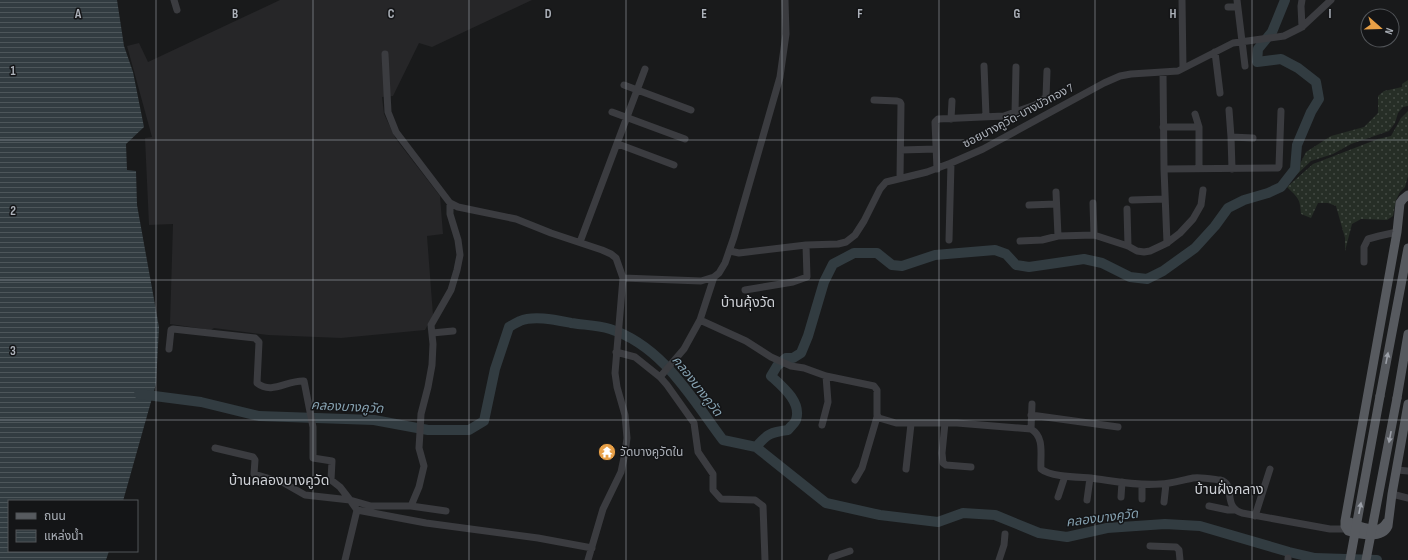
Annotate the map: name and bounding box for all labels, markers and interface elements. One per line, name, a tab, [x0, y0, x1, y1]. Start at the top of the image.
text: A	[74, 6, 82, 22]
text: B	[232, 6, 238, 22]
text: C	[388, 6, 395, 22]
text: D	[545, 6, 552, 22]
text: E	[701, 6, 707, 22]
text: F	[857, 6, 863, 22]
text: G	[1014, 6, 1021, 22]
text: H	[1170, 6, 1177, 22]
text: I	[1329, 6, 1332, 22]
north arrow	[1360, 8, 1400, 48]
text: N	[1382, 26, 1396, 36]
text: 1	[10, 63, 16, 79]
street label: ซอยบางคูวัด-บางบัวทอง 7	[960, 80, 1076, 152]
text: 2	[10, 203, 16, 219]
district label: บ้านคุ้งวัด	[721, 294, 775, 311]
text: 3	[10, 343, 16, 359]
one-way arrow	[1384, 352, 1390, 364]
water label: คลองบางคูวัด	[668, 353, 726, 420]
water label: คลองบางคูวัด	[310, 397, 385, 417]
one-way arrow	[1387, 431, 1393, 443]
temple icon: วัดบางคูวัดใน	[597, 442, 617, 462]
place label: วัดบางคูวัดใน	[620, 445, 683, 460]
district label: บ้านคลองบางคูวัด	[229, 472, 329, 489]
district label: บ้านฝั่งกลาง	[1195, 479, 1263, 498]
legend	[8, 500, 138, 552]
one-way arrow	[1357, 502, 1363, 514]
water label: คลองบางคูวัด	[1065, 506, 1140, 530]
text: ถนน	[44, 509, 66, 524]
text: แหล่งน้ำ	[44, 527, 83, 544]

